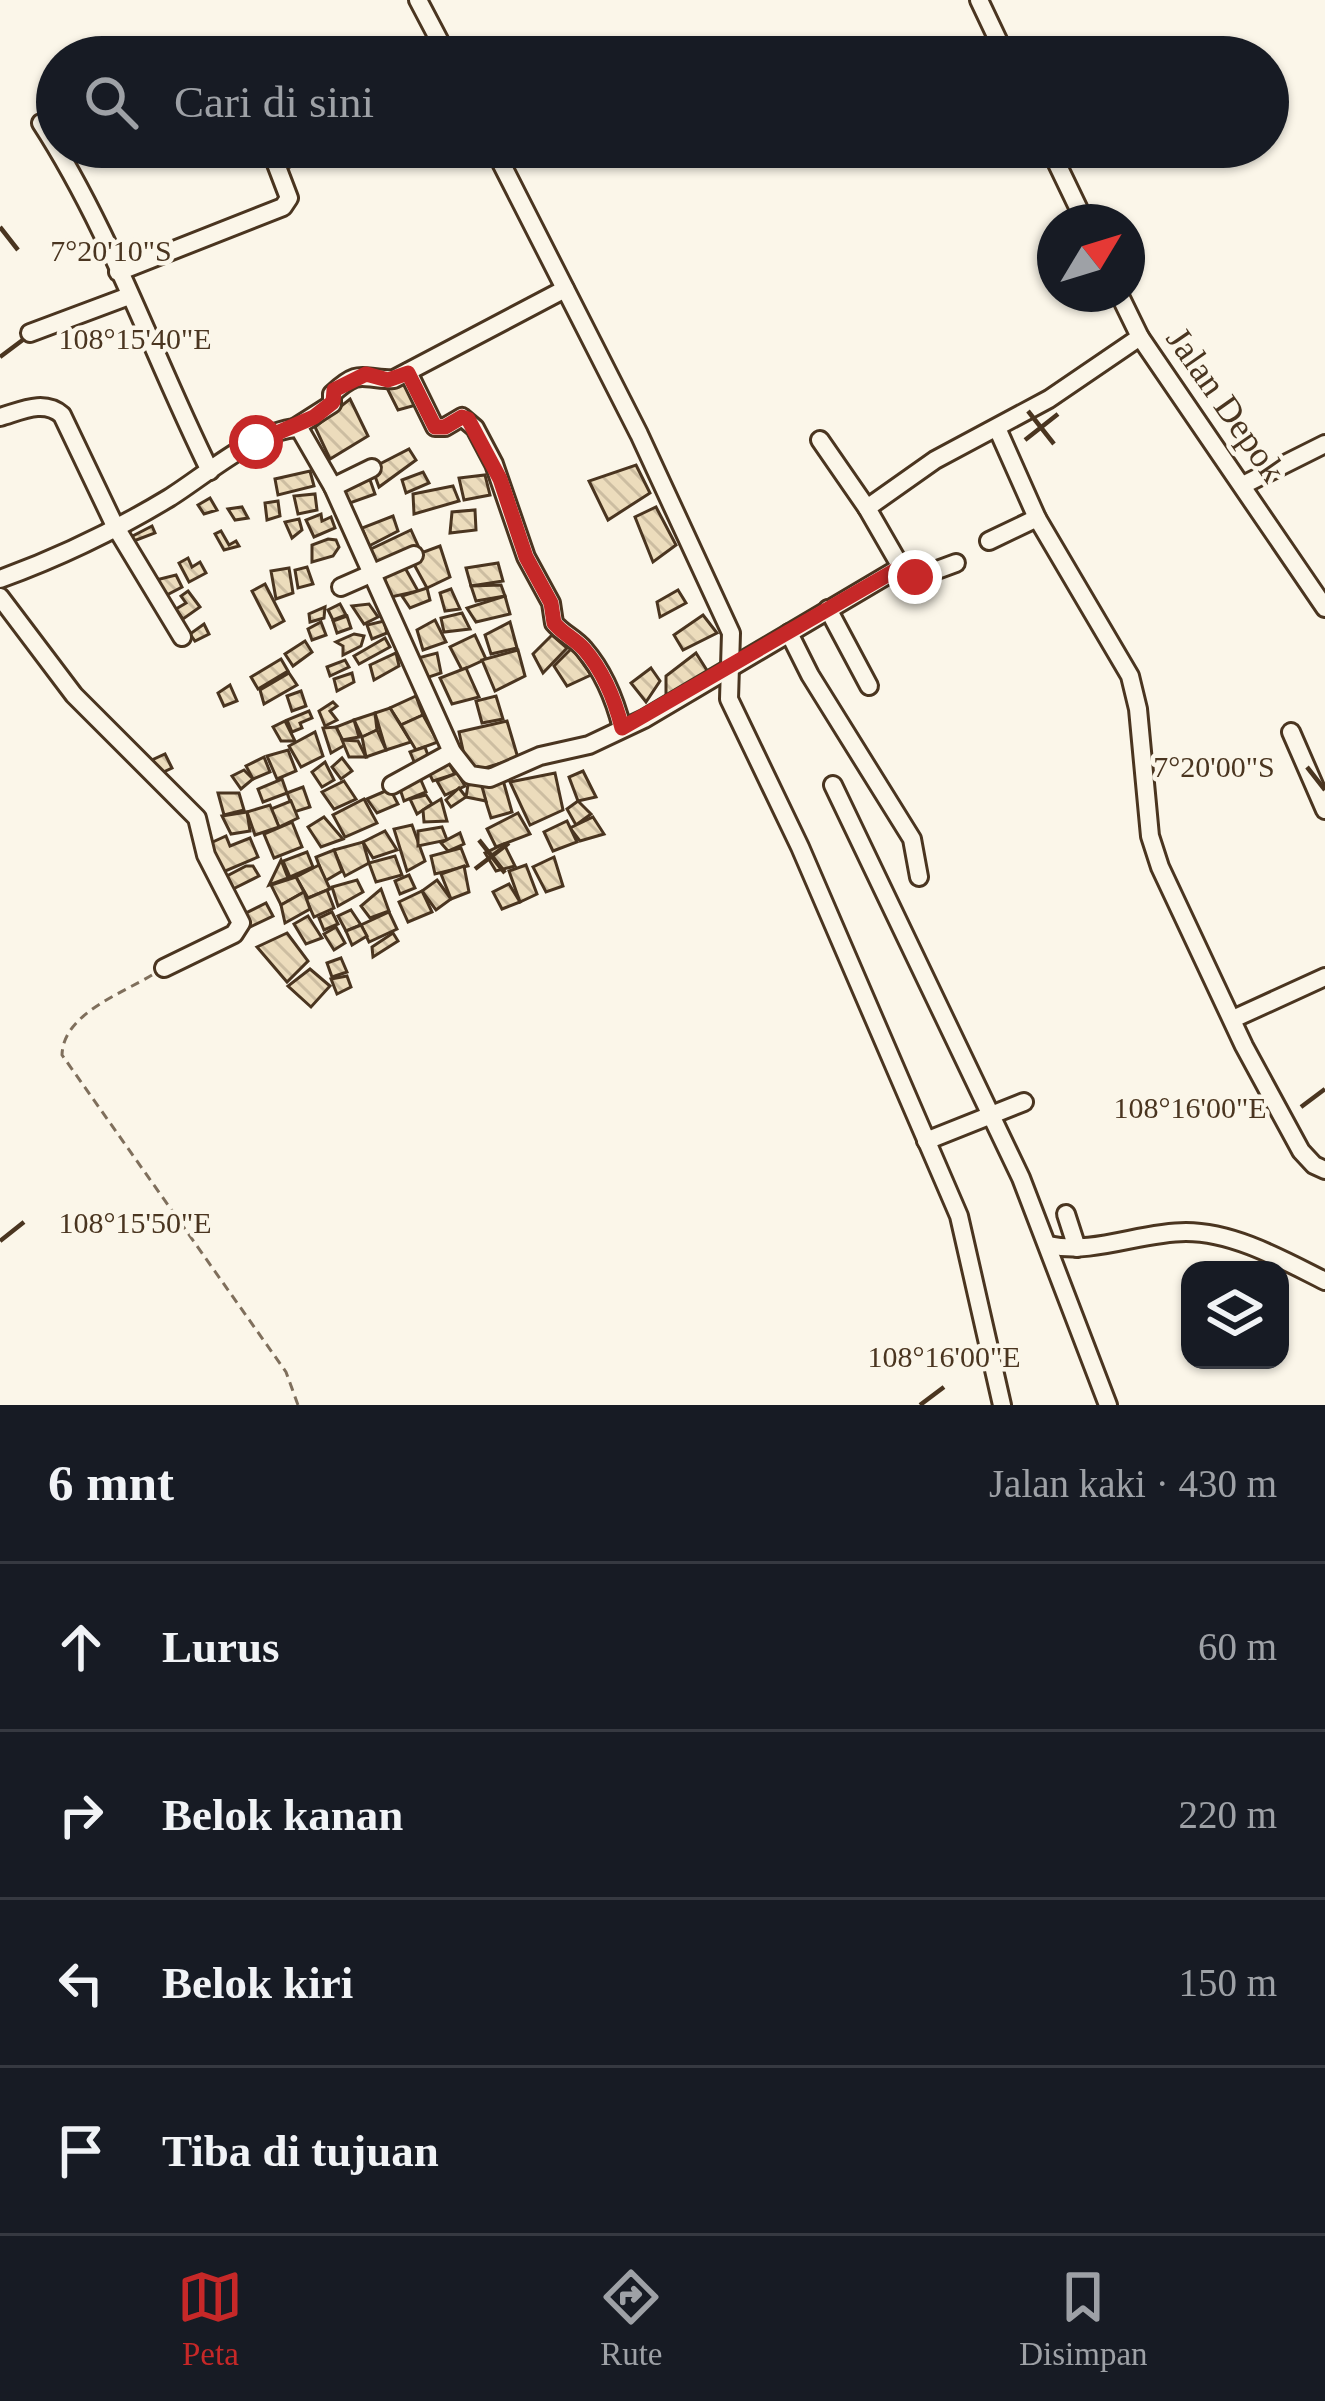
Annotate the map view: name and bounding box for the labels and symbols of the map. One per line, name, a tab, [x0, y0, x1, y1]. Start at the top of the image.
north arrow	[1037, 204, 1145, 312]
text: 7°20'10"S	[50, 234, 172, 267]
street label: Jalan Depok	[1158, 320, 1294, 489]
text: 108°15'40"E	[59, 322, 211, 355]
route start	[229, 415, 283, 469]
route end	[888, 550, 942, 604]
text: 7°20'00"S	[1153, 750, 1275, 783]
text: 108°16'00"E	[1114, 1091, 1266, 1124]
text: 108°15'50"E	[59, 1206, 211, 1239]
text: 108°16'00"E	[868, 1340, 1020, 1373]

